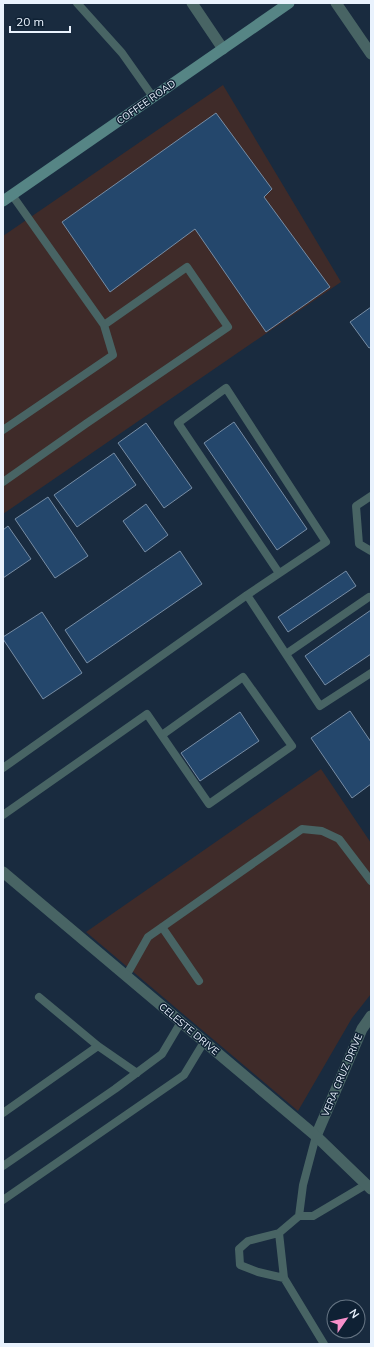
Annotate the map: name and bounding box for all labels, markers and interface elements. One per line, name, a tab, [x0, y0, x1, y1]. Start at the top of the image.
scale bar	[10, 8, 70, 34]
text: 20 m	[16, 14, 44, 29]
street label: COFFEE ROAD	[114, 77, 178, 127]
street label: CELESTE DRIVE	[156, 1000, 222, 1058]
street label: VERA CRUZ DRIVE	[319, 1031, 365, 1119]
north arrow	[326, 1299, 366, 1339]
text: N	[346, 1306, 362, 1321]

